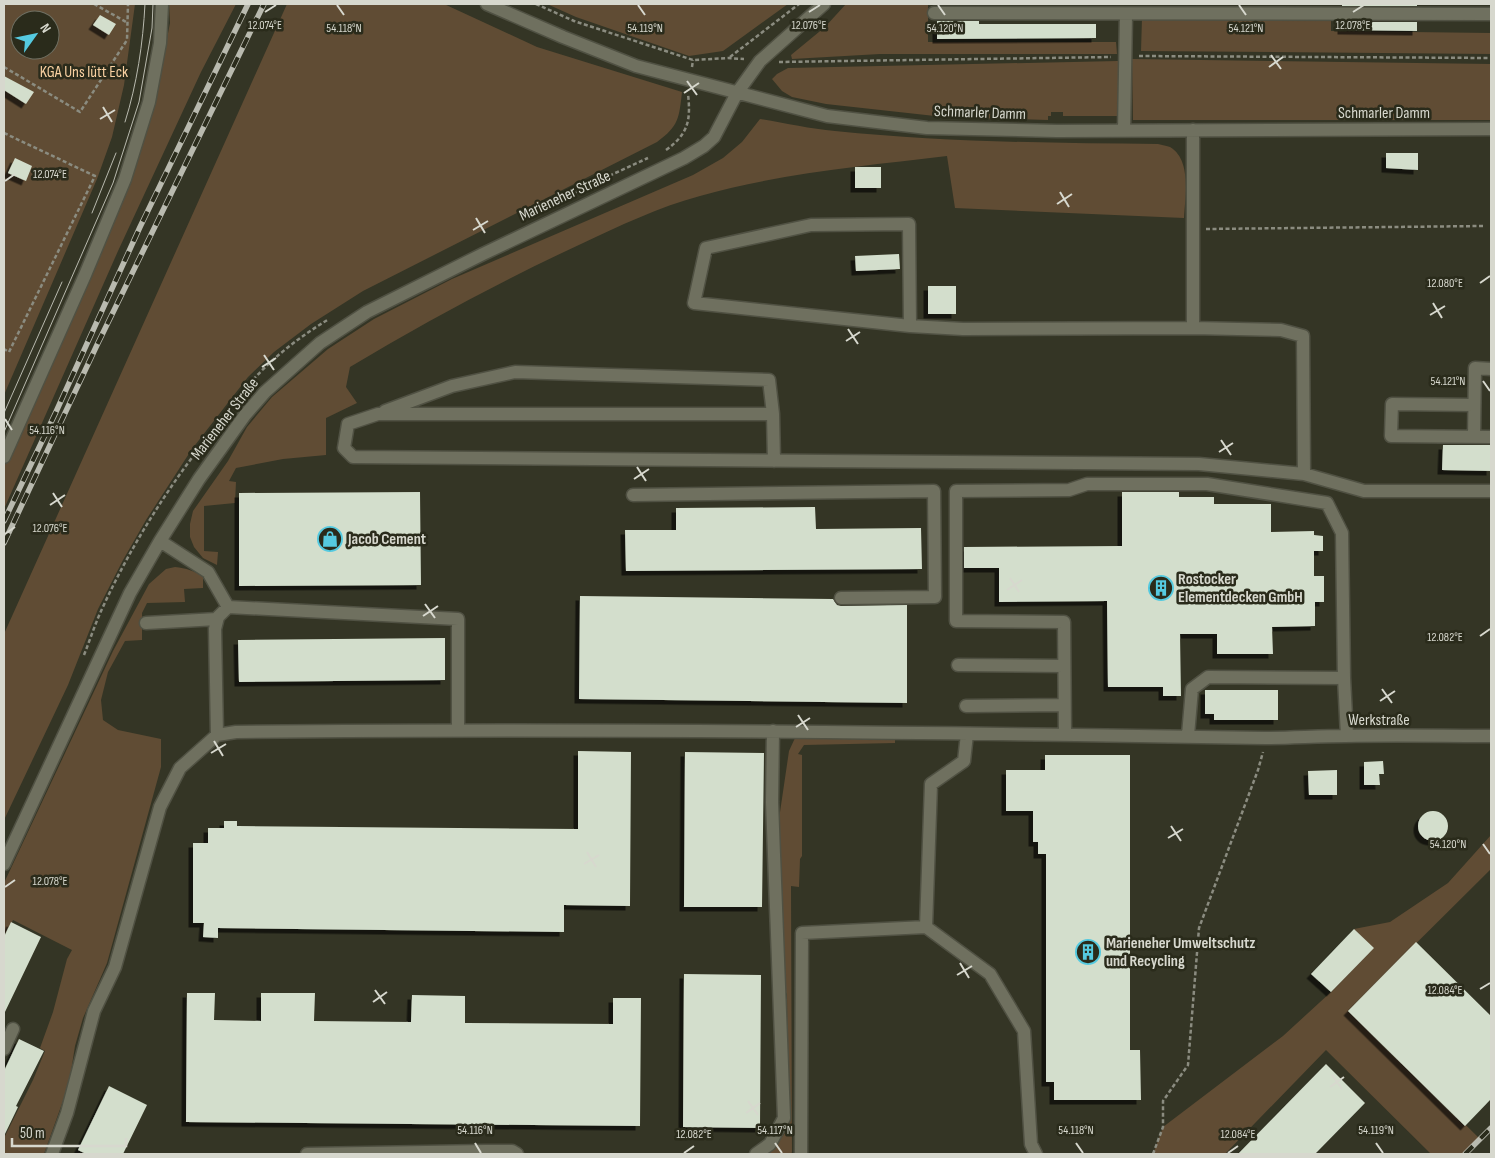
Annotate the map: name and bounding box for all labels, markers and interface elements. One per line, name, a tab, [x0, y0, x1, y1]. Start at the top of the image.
north arrow	[10, 10, 60, 60]
text: 12.074°E	[248, 18, 282, 33]
text: 12.076°E	[791, 18, 827, 33]
text: 12.078°E	[1336, 18, 1370, 33]
text: N	[36, 20, 55, 36]
text: 54.118°N	[326, 21, 362, 36]
text: 54.119°N	[627, 21, 663, 36]
text: 54.120°N	[927, 21, 963, 36]
text: 54.121°N	[1229, 21, 1263, 36]
park label: KGA Uns lütt Eck	[40, 63, 128, 82]
street label: Schmarler Damm	[934, 102, 1026, 124]
street label: Schmarler Damm	[1338, 104, 1430, 123]
text: 12.074°E	[33, 167, 67, 182]
street label: Marieneher Straße	[516, 167, 614, 225]
text: 12.080°E	[1427, 276, 1463, 291]
street label: Marieneher Straße	[187, 374, 263, 464]
text: 54.121°N	[1431, 374, 1465, 389]
text: 54.116°N	[29, 423, 65, 438]
text: 12.076°E	[32, 521, 68, 536]
shop icon: Jacob Cement	[317, 526, 343, 552]
place label: Jacob Cement	[347, 530, 426, 549]
place label: Rostocker Elementdecken GmbH	[1178, 570, 1303, 607]
building icon: Rostocker Elementdecken GmbH	[1148, 575, 1174, 601]
text: 12.082°E	[1427, 630, 1463, 645]
street label: Werkstraße	[1348, 711, 1410, 730]
text: 54.120°N	[1430, 837, 1466, 852]
text: 12.078°E	[33, 874, 67, 889]
place label: Marieneher Umweltschutz und Recycling	[1106, 934, 1255, 971]
building icon: Marieneher Umweltschutz und Recycling	[1075, 939, 1101, 965]
text: 12.084°E	[1427, 983, 1463, 998]
scale bar	[12, 1116, 126, 1148]
text: 54.116°N	[457, 1123, 493, 1138]
text: 54.117°N	[757, 1123, 793, 1138]
text: 54.118°N	[1058, 1123, 1094, 1138]
text: 54.119°N	[1358, 1123, 1394, 1138]
text: 50 m	[20, 1124, 45, 1143]
text: 12.082°E	[676, 1127, 712, 1142]
text: 12.084°E	[1220, 1127, 1256, 1142]

